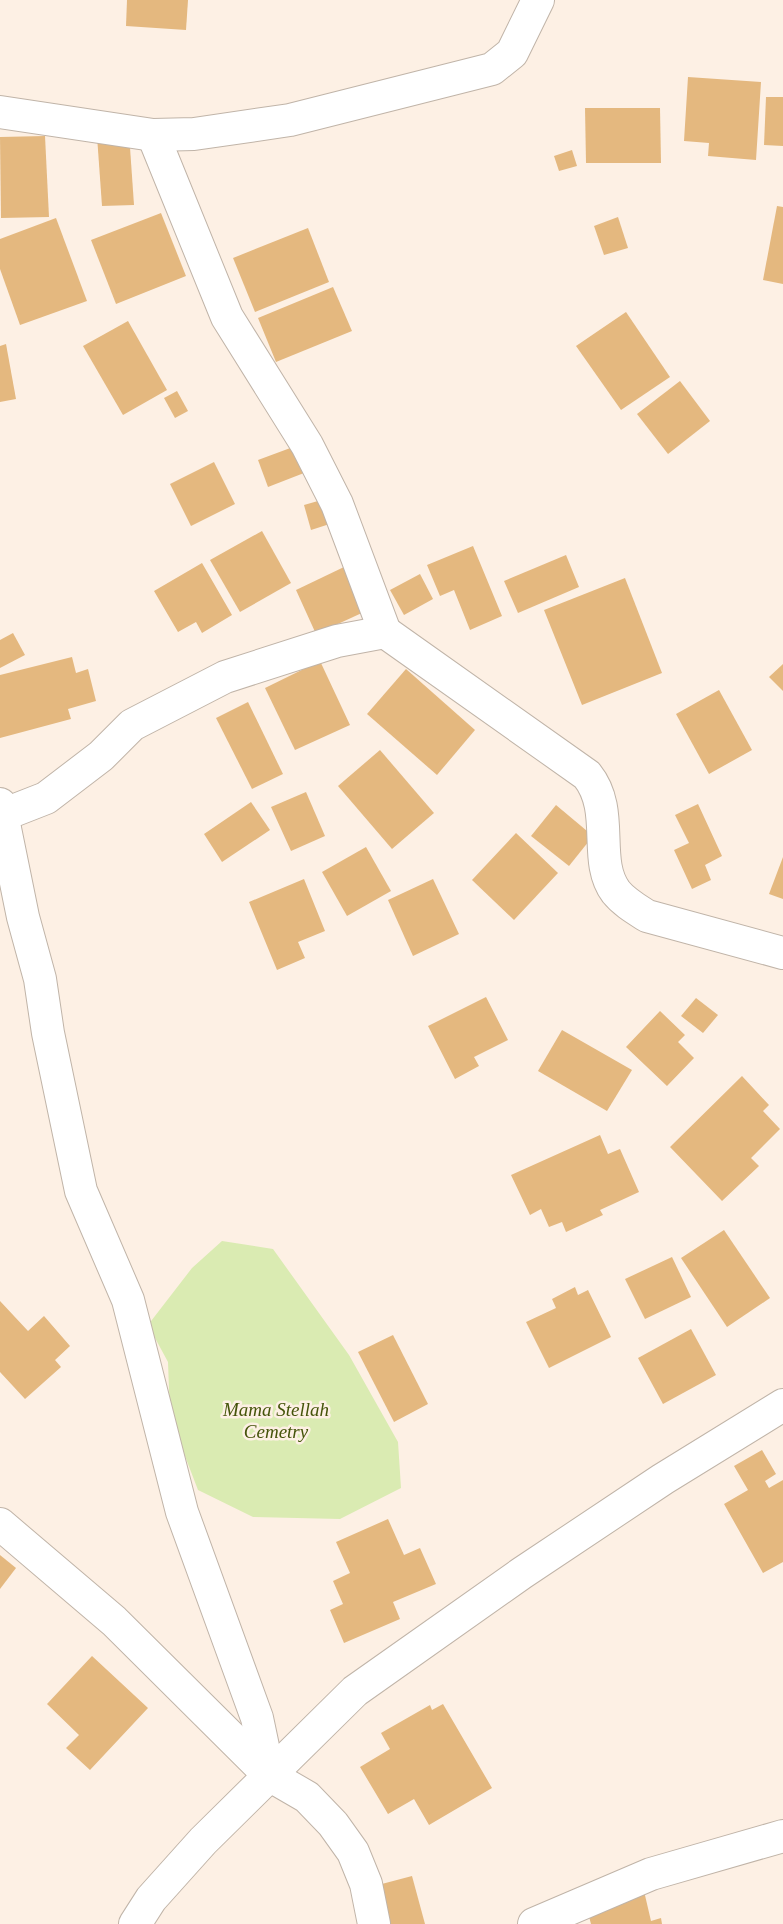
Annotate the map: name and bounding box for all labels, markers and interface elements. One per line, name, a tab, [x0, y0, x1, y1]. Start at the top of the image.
park label: Mama Stellah Cemetry	[222, 1399, 329, 1442]

